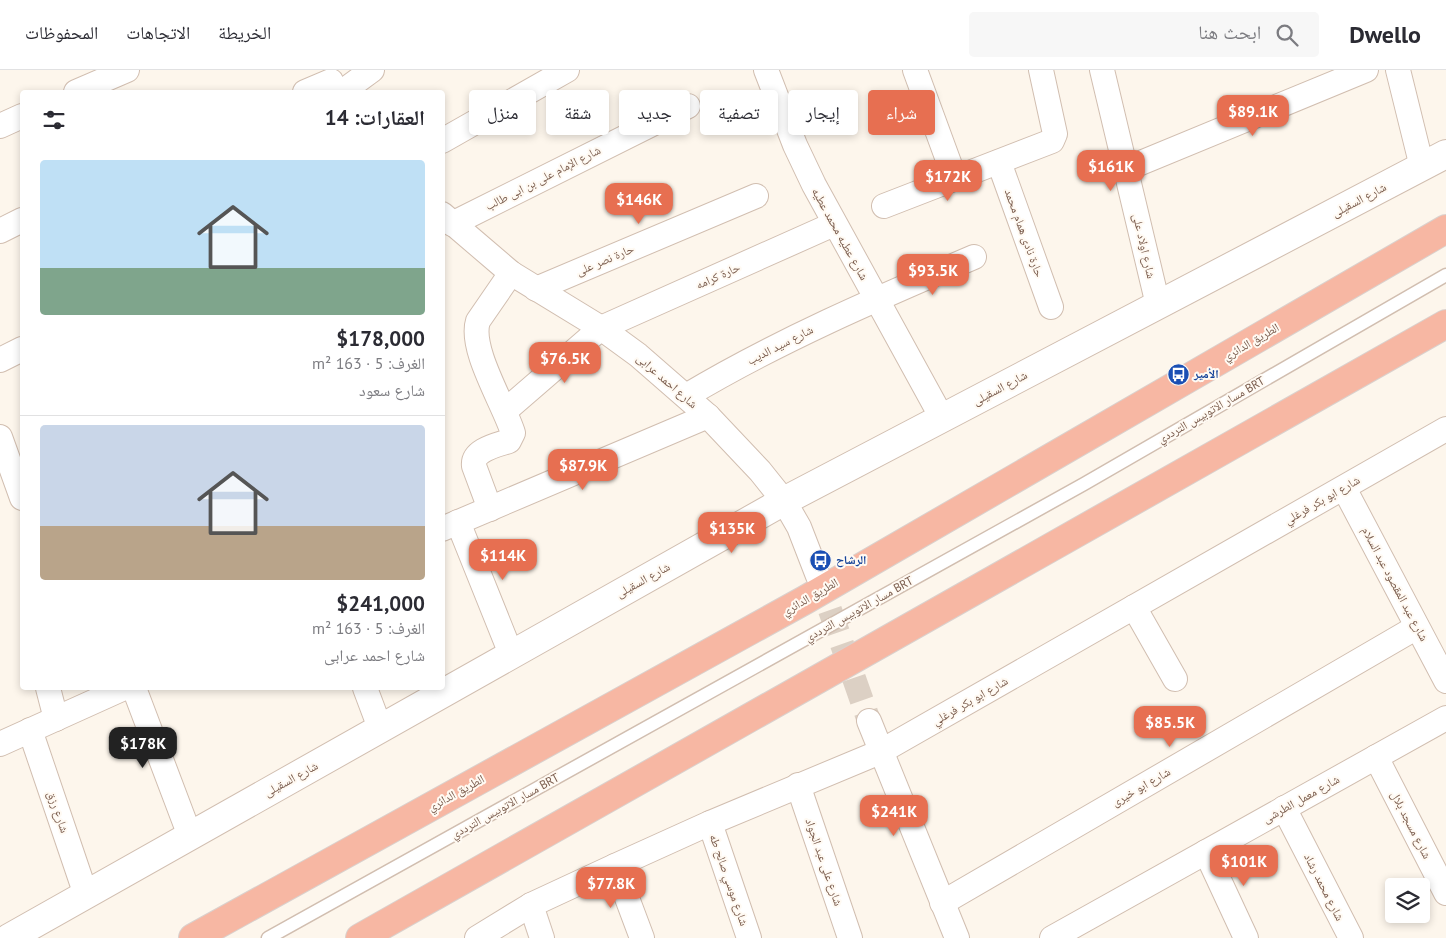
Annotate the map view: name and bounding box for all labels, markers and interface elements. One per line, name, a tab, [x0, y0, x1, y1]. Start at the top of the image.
search box	[969, 12, 1319, 57]
text: Dwello	[1349, 19, 1421, 50]
text: ابحث هنا	[1198, 20, 1261, 44]
text: المحفوظات	[25, 21, 98, 44]
text: الاتجاهات	[126, 21, 190, 44]
text: الخريطة	[218, 21, 271, 44]
icon: search	[1273, 21, 1301, 49]
chip: منزل	[469, 90, 536, 135]
chip: شقة	[546, 90, 609, 135]
chip: جديد	[619, 90, 690, 135]
chip: تصفية	[700, 90, 778, 135]
chip: إيجار	[788, 90, 858, 135]
chip: شراء	[868, 90, 935, 135]
pin: $89.1K	[1212, 94, 1294, 137]
text: $89.1K	[1228, 101, 1278, 121]
text: العقارات: 14	[325, 104, 425, 131]
icon: filters	[40, 106, 68, 134]
street label: شارع الإمام على بن ابى طالب	[483, 142, 604, 214]
pin: $161K	[1076, 150, 1146, 192]
text: $161K	[1088, 156, 1134, 176]
pin: $172K	[913, 160, 983, 202]
text: $172K	[925, 166, 971, 186]
street label: شارع السقيلى	[1329, 179, 1389, 221]
pin: $146K	[604, 182, 674, 225]
street label: شارع عطيه محمد عطيه	[808, 185, 872, 283]
street label: حارة نادى همام محمد	[1001, 187, 1047, 280]
text: $146K	[616, 189, 662, 209]
icon: home	[188, 192, 278, 282]
street label: شارع اولاد على	[1129, 212, 1159, 280]
street label: حارة نصر على	[574, 241, 636, 278]
pin: $93.5K	[892, 254, 974, 296]
street label: حارة كرامه	[693, 259, 743, 292]
text: $93.5K	[908, 260, 958, 280]
street label: الطريق الدائري	[1220, 319, 1283, 366]
street label: شارع سيد الديب	[744, 321, 816, 369]
text: $178,000	[336, 325, 425, 352]
pin: $76.5K	[524, 342, 606, 384]
text: $76.5K	[540, 348, 590, 368]
street label: شارع احمد عرابى	[633, 350, 701, 412]
text: الغرف: 5 · 163 m²	[312, 353, 425, 373]
bus stop icon: الأمير	[1166, 362, 1190, 386]
place label: الأمير	[1193, 366, 1219, 381]
street label: شارع السقيلى	[970, 367, 1030, 409]
street label: مسار الاتوبيس الترددي BRT	[1154, 373, 1269, 449]
text: شارع سعود	[359, 380, 425, 400]
pin: $87.9K	[542, 448, 624, 491]
text: $87.9K	[559, 455, 607, 475]
icon: home	[188, 458, 278, 548]
street label: شارع ابو بكر فرغلي	[1281, 472, 1364, 530]
pin: $135K	[697, 512, 767, 554]
text: $135K	[709, 518, 755, 538]
street label: شارع عبد المقصود عبد السلام	[1358, 524, 1432, 644]
pin: $114K	[468, 538, 538, 581]
text: $114K	[480, 545, 526, 565]
bus stop icon: الرشاح	[808, 548, 832, 572]
place label: الرشاح	[836, 552, 866, 568]
street label: شارع السقيلى	[613, 559, 673, 601]
street label: مسار الاتوبيس الترددي BRT	[802, 572, 917, 647]
street label: الطريق الدائري	[779, 574, 842, 621]
text: $241,000	[336, 590, 425, 617]
text: الغرف: 5 · 163 m²	[312, 618, 425, 638]
text: شارع احمد عرابى	[324, 645, 425, 665]
street label: شارع ابو بكر فرغلي	[929, 673, 1012, 731]
pin: $85.5K	[1129, 706, 1211, 748]
text: $85.5K	[1145, 712, 1195, 732]
pin: $178K	[108, 726, 178, 769]
text: $178K	[120, 733, 166, 753]
street label: شارع السقيلى	[261, 758, 321, 800]
street label: شارع ابو خيرى	[1109, 764, 1173, 810]
street label: مسار الاتوبيس الترددي BRT	[448, 769, 563, 844]
street label: الطريق الدائري	[425, 771, 488, 817]
street label: شارع معمل الطرشى	[1260, 771, 1342, 827]
street label: شارع مسجد بلال	[1387, 788, 1435, 862]
street label: شارع رزق	[43, 789, 73, 835]
pin: $241K	[859, 794, 929, 837]
text: $241K	[871, 801, 917, 821]
street label: شارع على عبد الجواد	[801, 816, 847, 908]
street label: شارع موسي صالح طه	[704, 832, 752, 929]
pin: $101K	[1209, 844, 1279, 887]
street label: شارع محمد رشاد	[1300, 850, 1348, 924]
text: $101K	[1221, 851, 1267, 871]
pin: $77.8K	[570, 866, 652, 909]
text: $77.8K	[587, 873, 635, 893]
map controls	[1385, 878, 1430, 923]
button: layers	[1385, 878, 1430, 923]

